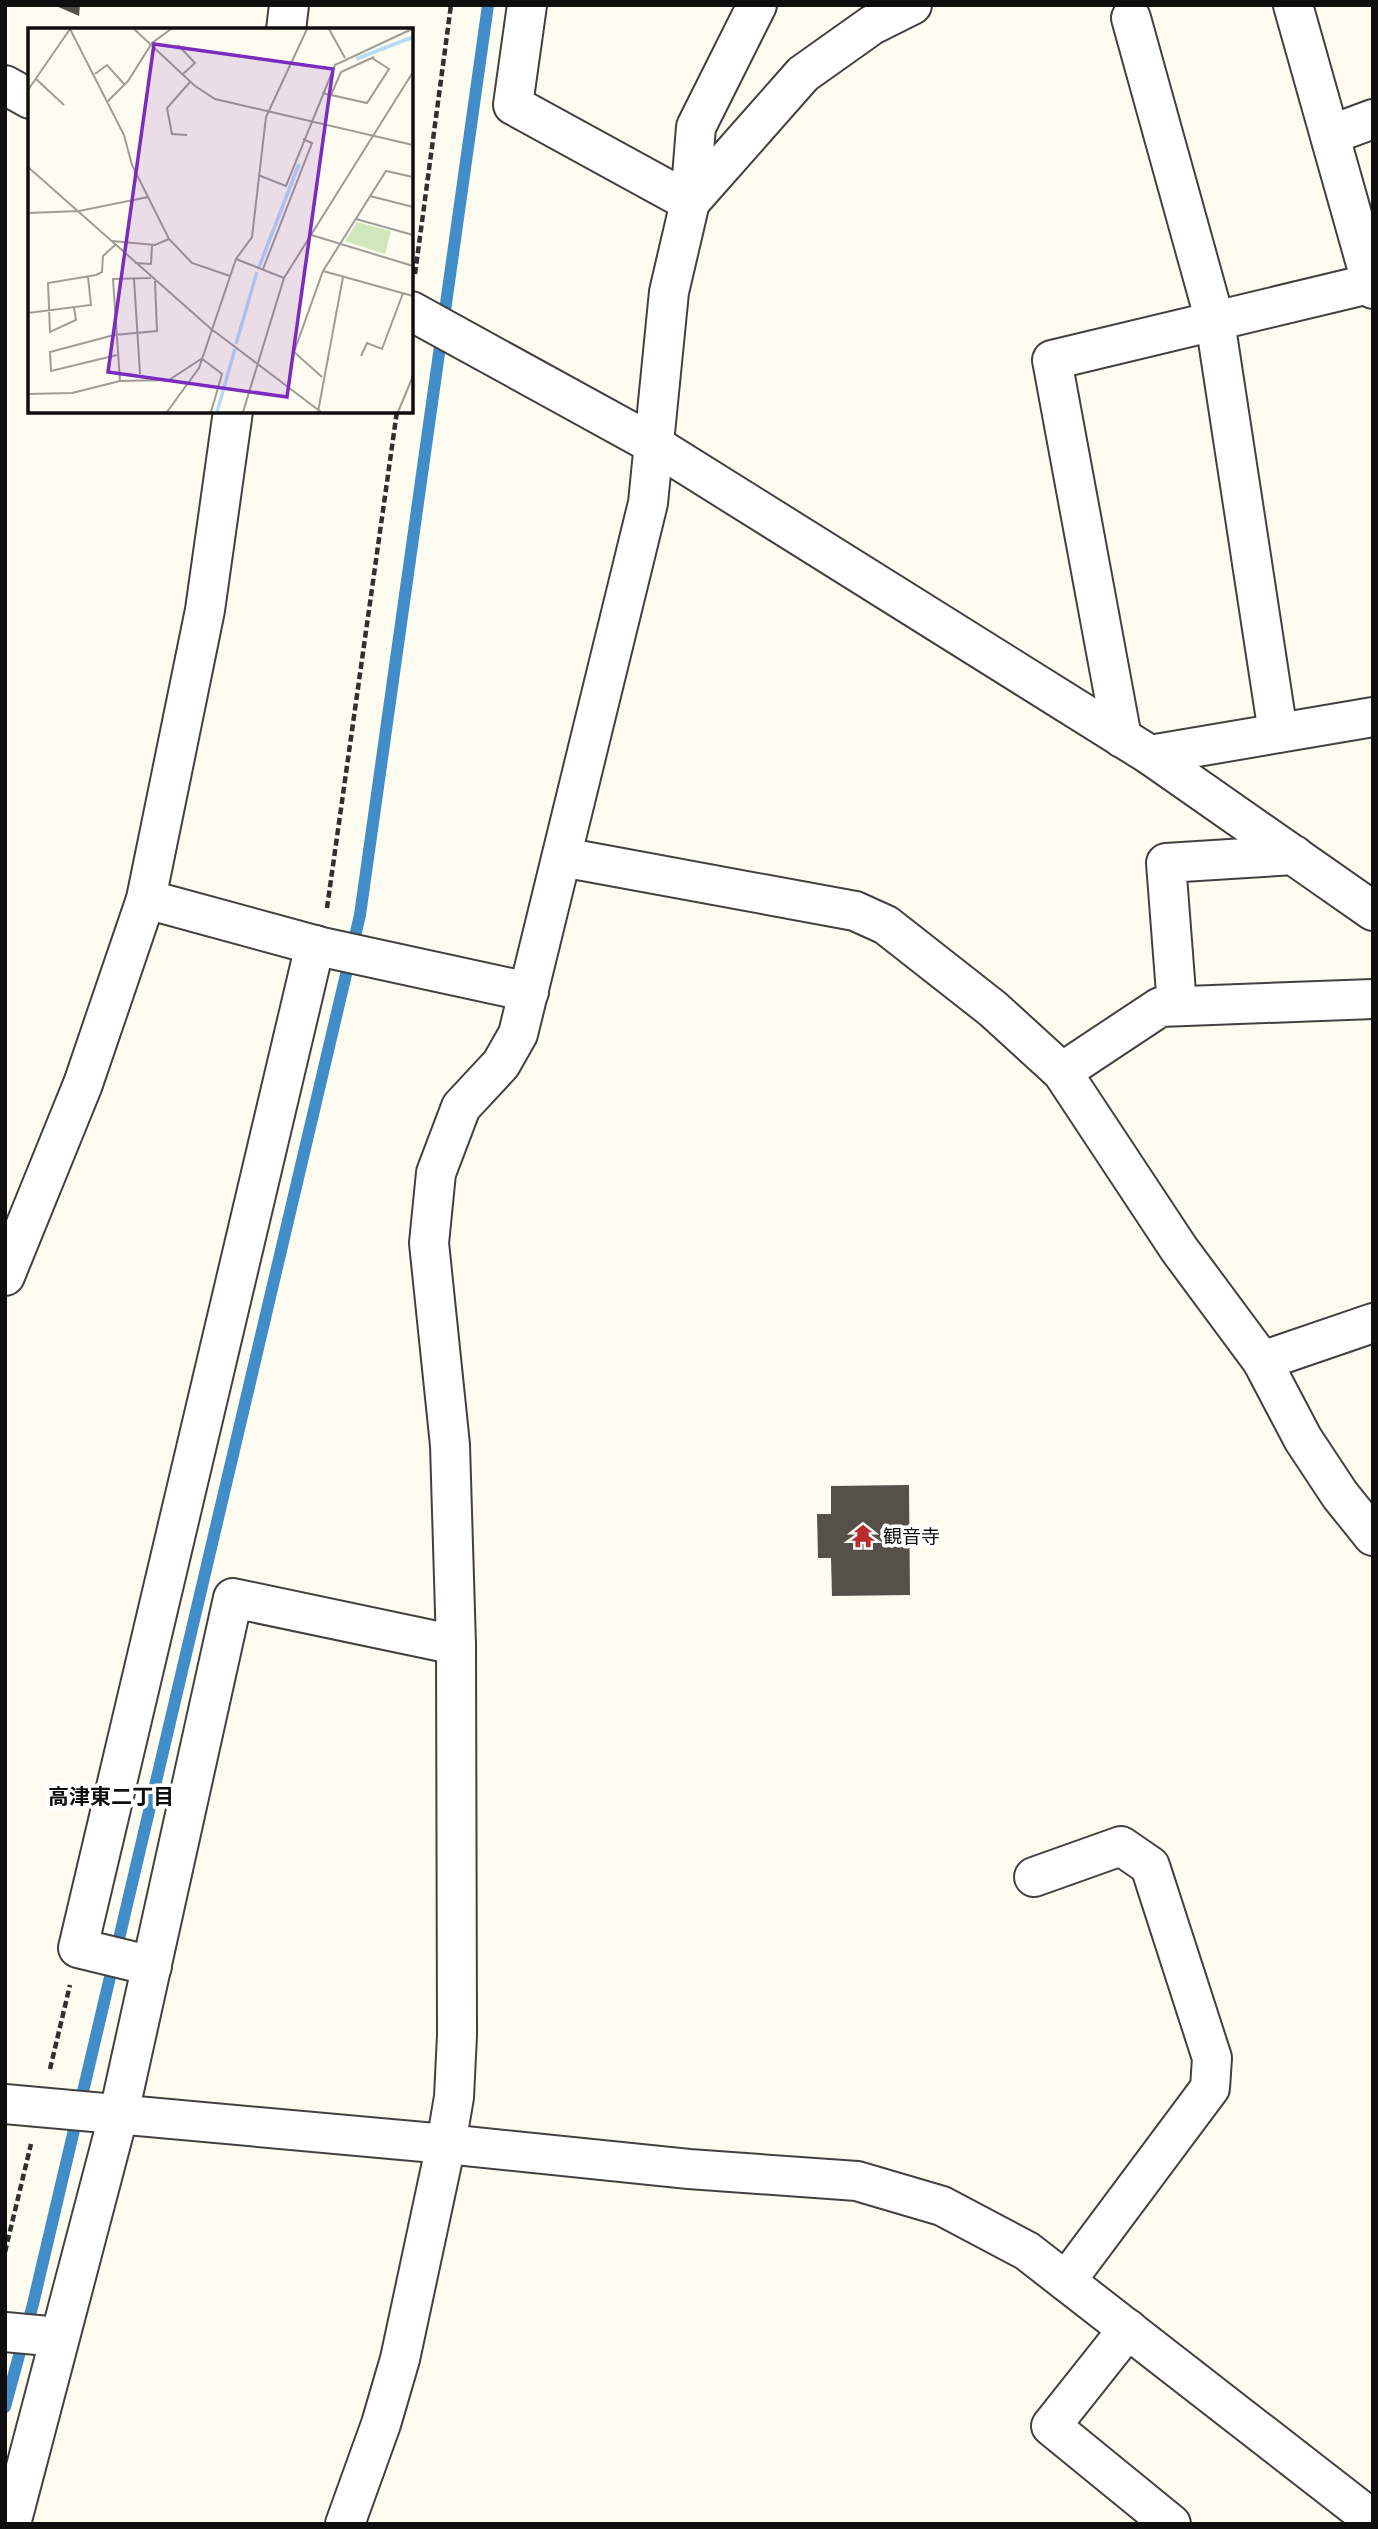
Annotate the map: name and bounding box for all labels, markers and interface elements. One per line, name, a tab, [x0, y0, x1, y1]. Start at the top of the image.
inset map	[28, 28, 413, 413]
temple icon: 観音寺	[849, 1522, 877, 1550]
place label: 観音寺	[883, 1525, 940, 1548]
district label: 高津東二丁目	[48, 1784, 174, 1810]

